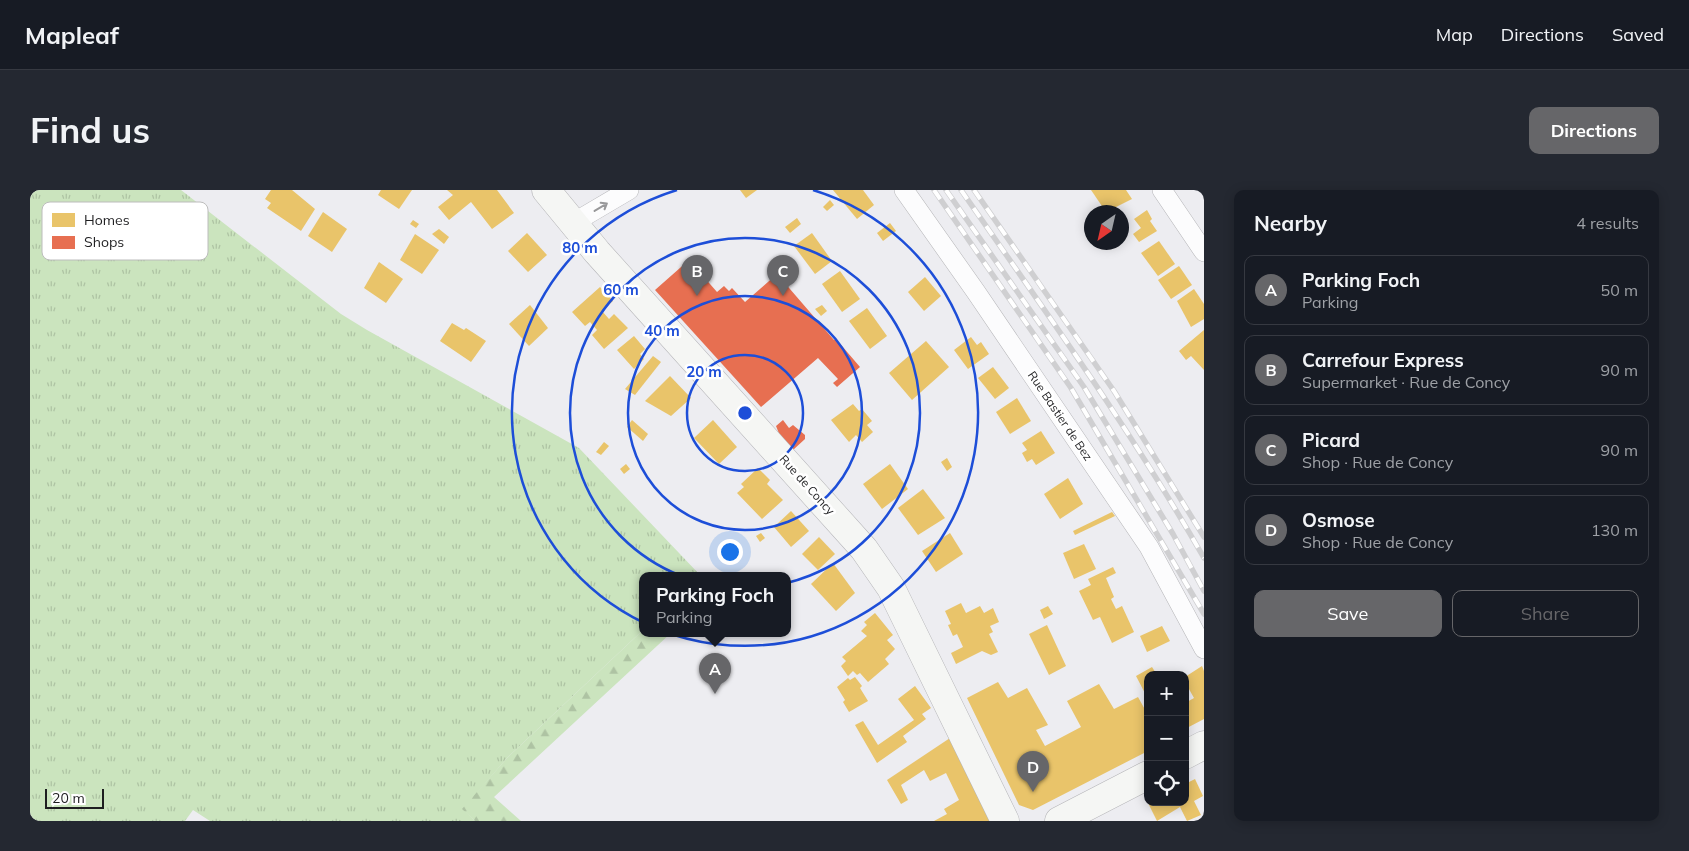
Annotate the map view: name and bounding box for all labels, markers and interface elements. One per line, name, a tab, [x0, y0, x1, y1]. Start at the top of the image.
text: Mapleaf	[25, 20, 119, 50]
text: Map	[1436, 23, 1473, 46]
text: Directions	[1501, 23, 1584, 46]
text: Saved	[1612, 23, 1664, 46]
button: Directions	[1529, 107, 1659, 154]
text: Find us	[30, 108, 150, 152]
one-way arrow	[593, 201, 607, 211]
legend	[42, 202, 208, 260]
north arrow	[1084, 205, 1129, 250]
text: Nearby	[1254, 210, 1327, 236]
text: Homes	[84, 211, 130, 229]
text: 4 results	[1576, 213, 1639, 233]
text: Shops	[84, 233, 124, 251]
text: 80 m	[562, 238, 598, 257]
pin: B	[681, 255, 713, 296]
pin: C	[767, 255, 799, 296]
text: Parking Foch	[1302, 268, 1420, 292]
text: 60 m	[603, 280, 639, 299]
text: A	[1265, 280, 1277, 300]
text: 50 m	[1601, 280, 1638, 300]
text: Parking	[1302, 292, 1359, 312]
text: 40 m	[644, 321, 680, 340]
text: Carrefour Express	[1302, 348, 1464, 372]
text: B	[1265, 360, 1277, 380]
text: 90 m	[1601, 360, 1638, 380]
text: 20 m	[686, 362, 722, 381]
street label: Rue Bastier de Bez	[1025, 368, 1096, 463]
text: Supermarket · Rue de Concy	[1302, 372, 1510, 392]
centre of rings	[736, 404, 754, 422]
text: Picard	[1302, 428, 1360, 452]
text: C	[1266, 440, 1276, 460]
text: 90 m	[1601, 440, 1638, 460]
street label: Rue de Concy	[776, 451, 839, 518]
text: Shop · Rue de Concy	[1302, 452, 1453, 472]
text: Osmose	[1302, 508, 1375, 532]
text: D	[1265, 520, 1277, 540]
text: 130 m	[1591, 520, 1638, 540]
text: Shop · Rue de Concy	[1302, 532, 1453, 552]
your location	[717, 539, 743, 565]
popup	[639, 572, 791, 637]
text: Parking Foch	[656, 583, 774, 607]
button: Save	[1254, 590, 1442, 637]
button: Share	[1452, 590, 1639, 637]
text: Parking	[656, 607, 712, 627]
pin: A	[699, 653, 731, 694]
map controls	[1144, 671, 1189, 806]
button: +	[1144, 671, 1189, 716]
button: −	[1144, 716, 1189, 761]
pin: D	[1017, 751, 1049, 792]
button: locate	[1144, 761, 1189, 806]
scale bar	[45, 786, 104, 809]
text: 20 m	[52, 789, 85, 807]

